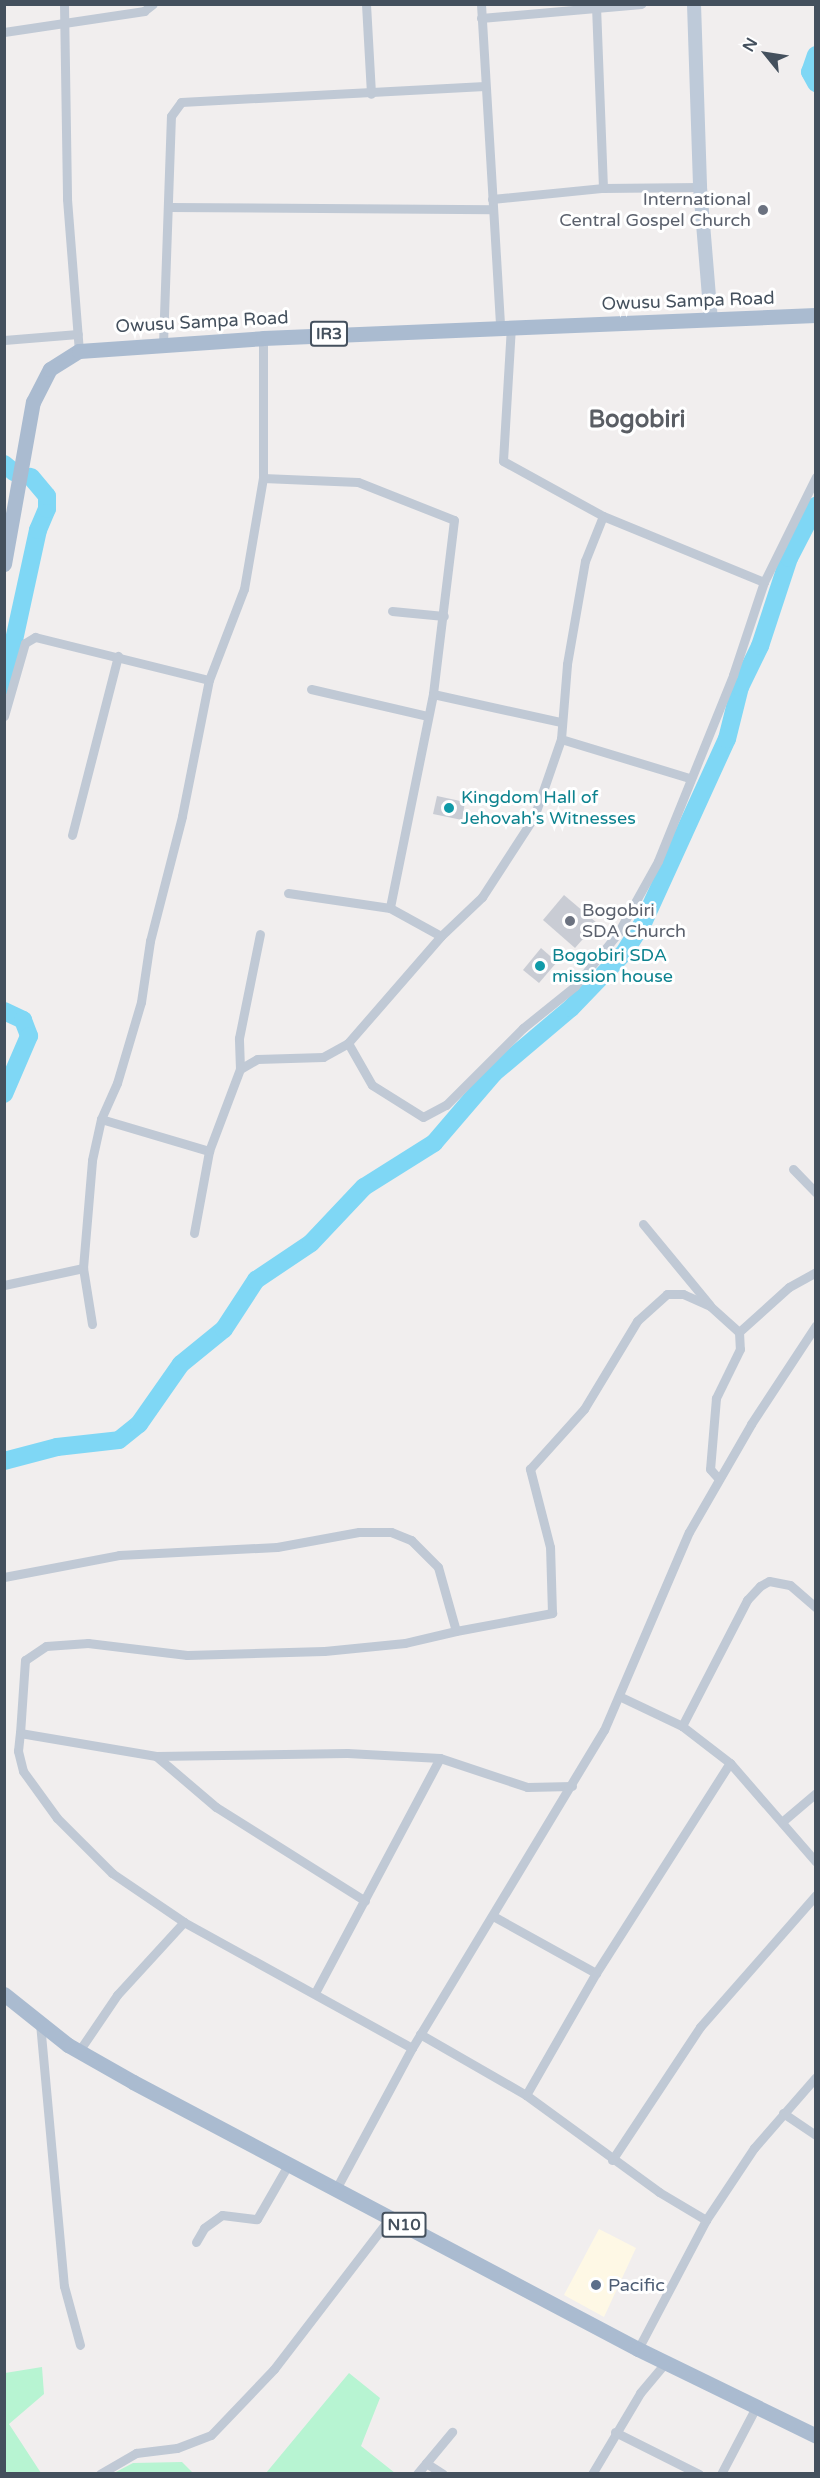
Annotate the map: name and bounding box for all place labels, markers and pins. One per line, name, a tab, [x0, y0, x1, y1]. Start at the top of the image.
place label: International Central Gospel Church	[559, 189, 751, 232]
marker: International Central Gospel Church	[756, 203, 770, 217]
place label: Kingdom Hall of Jehovah's Witnesses	[461, 787, 636, 830]
marker: Kingdom Hall of Jehovah's Witnesses	[442, 801, 456, 815]
place label: Bogobiri SDA Church	[582, 900, 686, 942]
marker: Bogobiri SDA Church	[563, 914, 577, 928]
place label: Bogobiri SDA mission house	[552, 945, 673, 988]
marker: Bogobiri SDA mission house	[533, 959, 547, 973]
place label: Pacific	[608, 2274, 665, 2296]
marker: Pacific	[589, 2278, 603, 2292]

